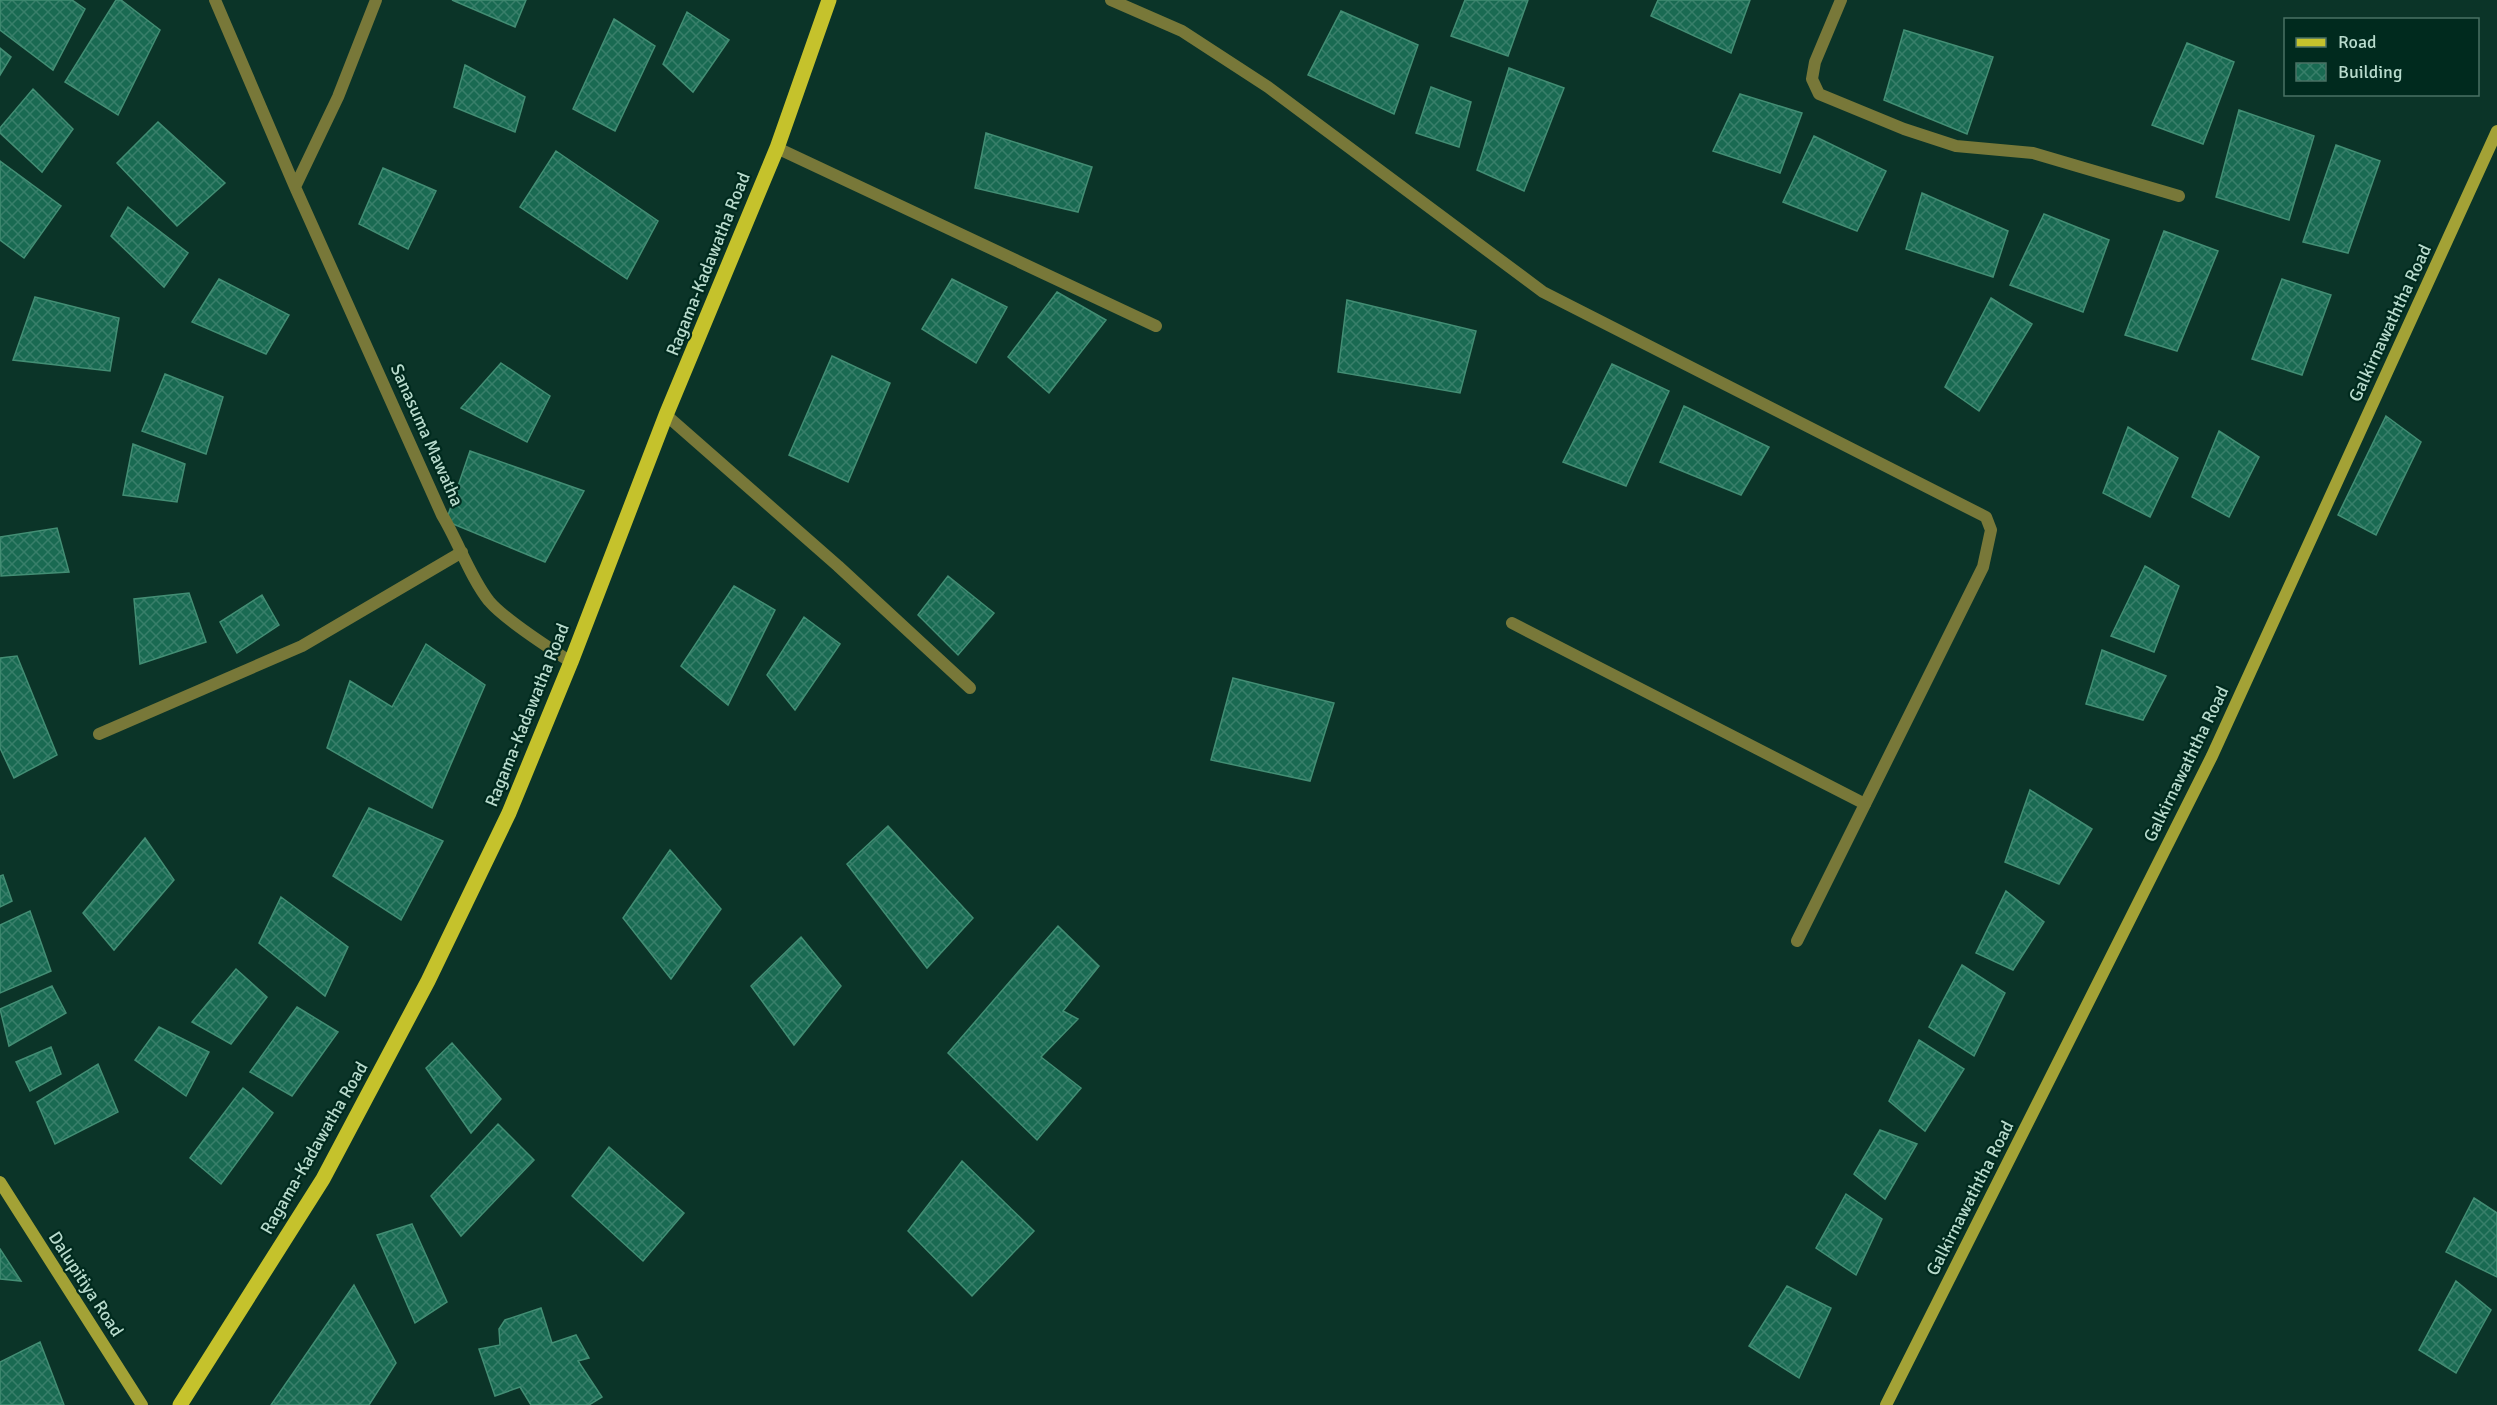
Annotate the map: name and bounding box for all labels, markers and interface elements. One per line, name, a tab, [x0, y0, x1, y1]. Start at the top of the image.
legend	[2284, 18, 2479, 96]
text: Road	[2338, 31, 2377, 53]
text: Building	[2338, 61, 2402, 83]
street label: Ragama-Kadawatha Road	[661, 169, 755, 359]
street label: Galkirnawaththa Road	[2344, 241, 2436, 405]
street label: Sanasuma Mawatha	[386, 360, 468, 510]
street label: Ragama-Kadawatha Road	[480, 620, 574, 810]
street label: Galkirnawaththa Road	[2139, 682, 2233, 846]
street label: Ragama-Kadawatha Road	[256, 1058, 372, 1238]
street label: Galkirnawaththa Road	[1921, 1117, 2019, 1279]
street label: Dalupitiya Road	[44, 1227, 128, 1341]

